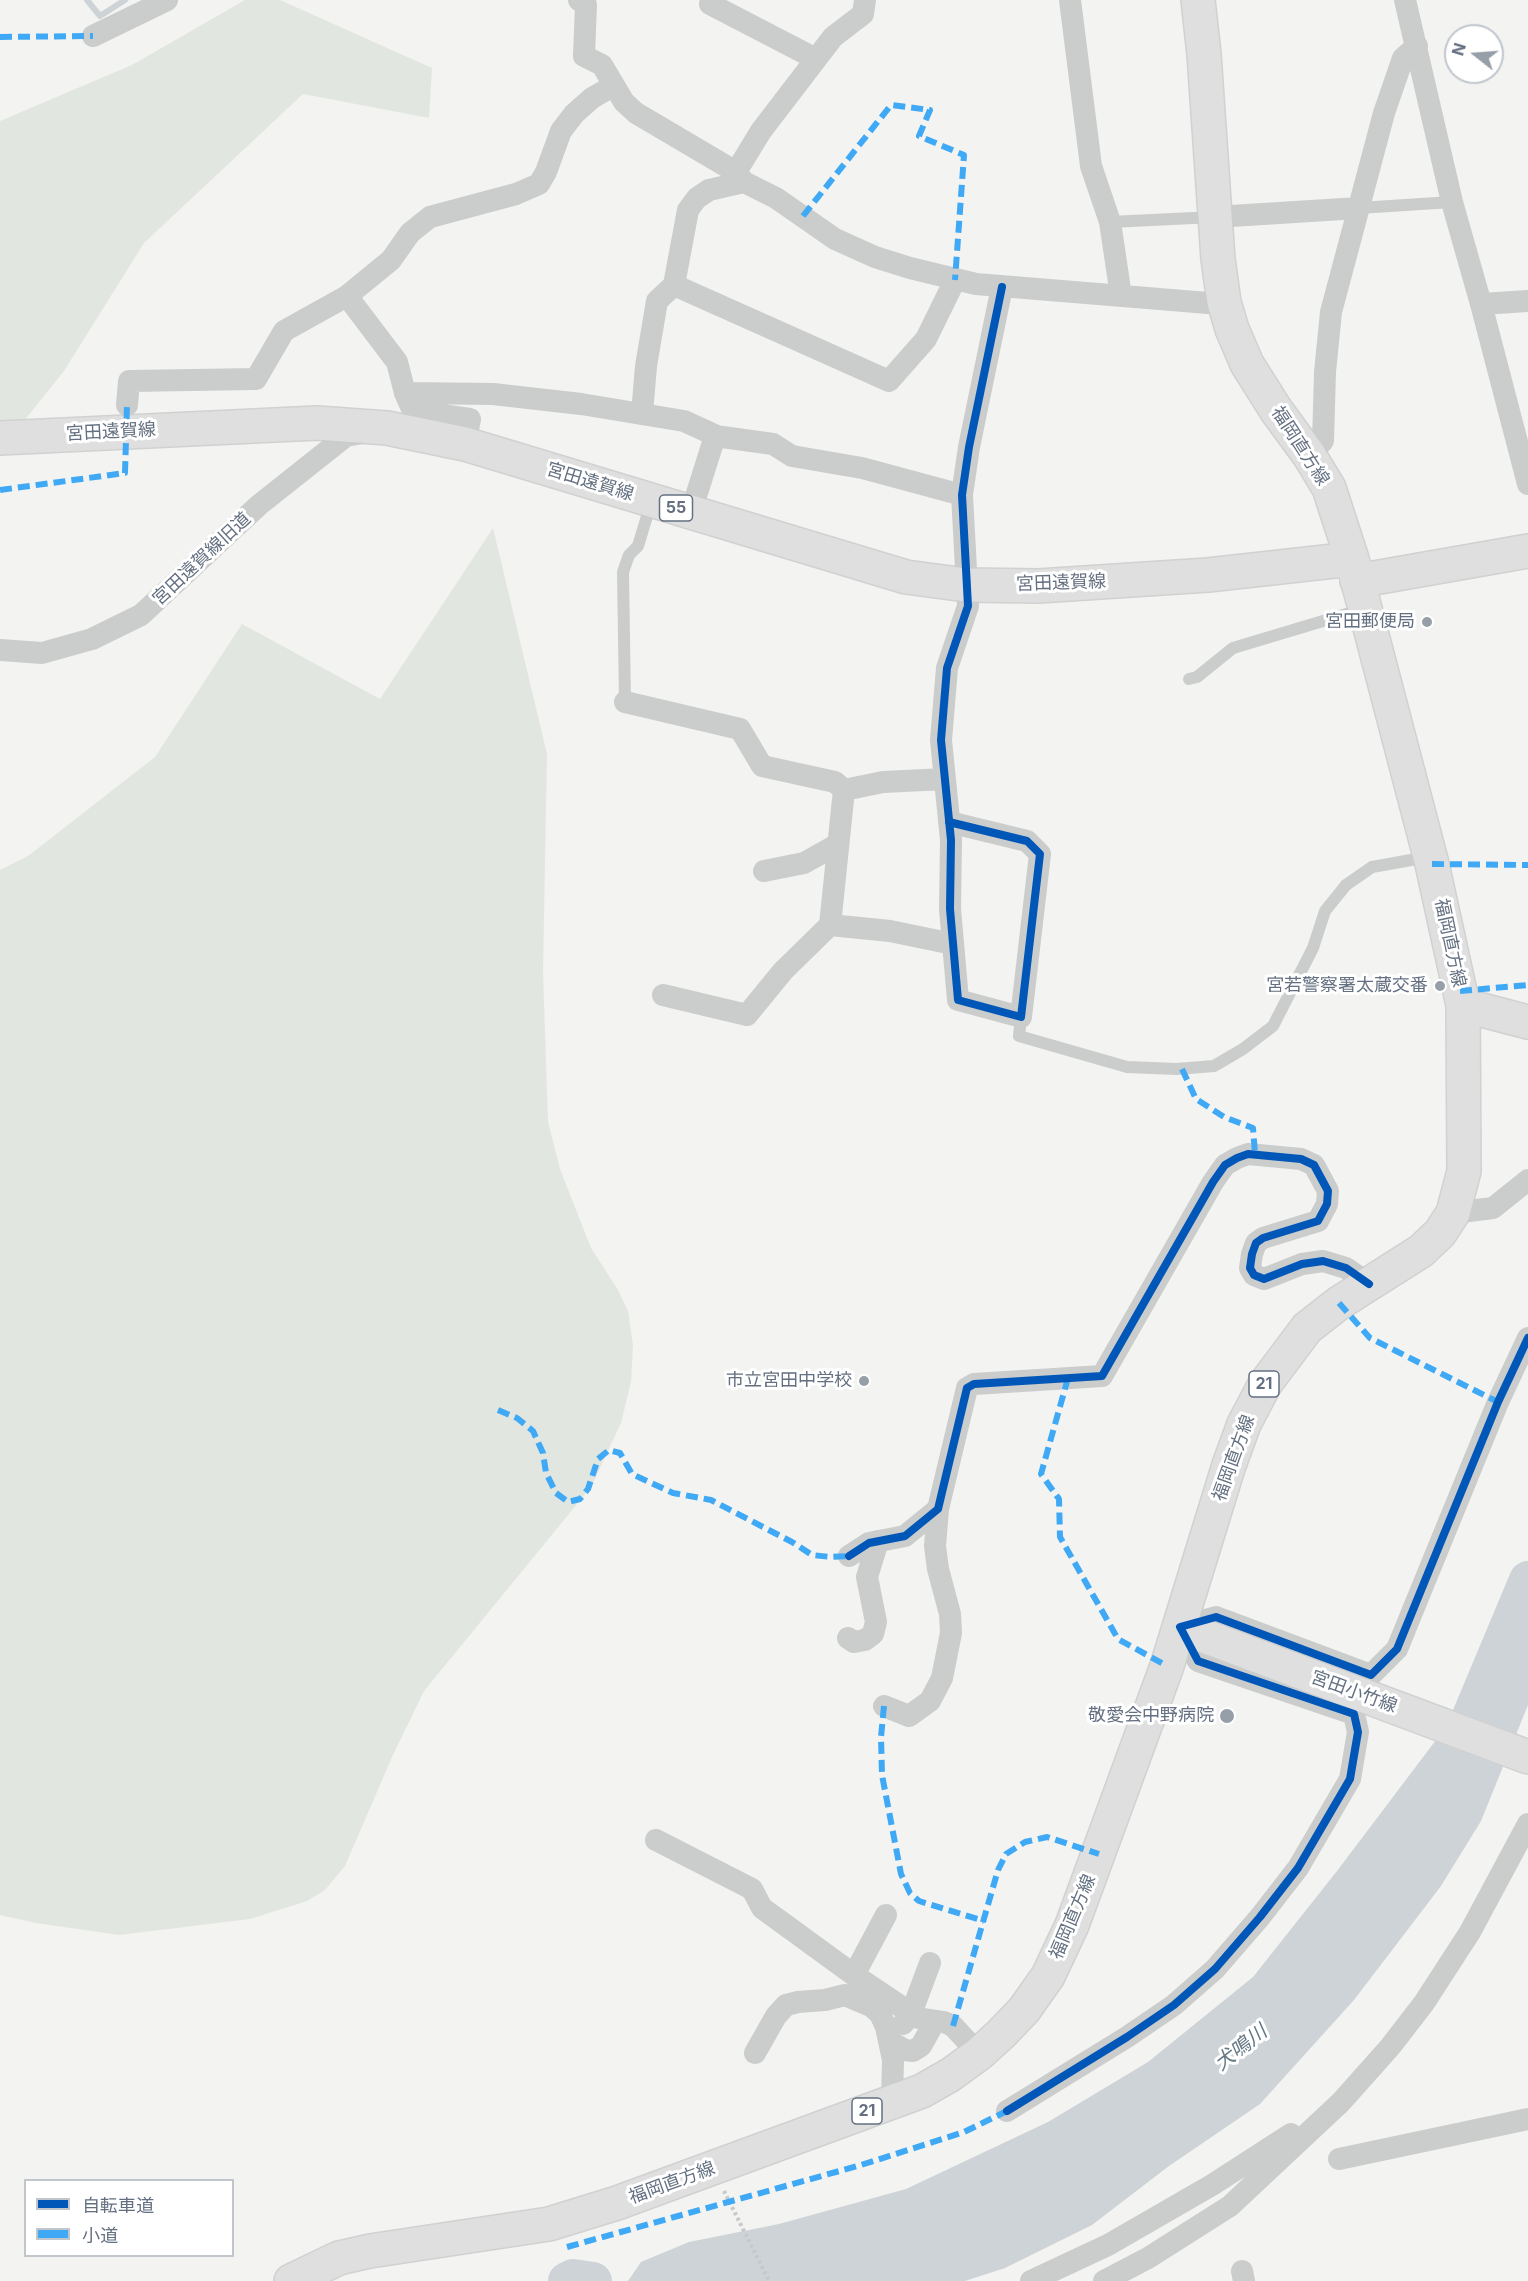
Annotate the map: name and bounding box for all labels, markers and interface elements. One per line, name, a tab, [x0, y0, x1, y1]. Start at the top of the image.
north arrow	[1444, 24, 1504, 84]
text: N	[1447, 41, 1470, 58]
street label: 福岡直方線	[1266, 402, 1334, 490]
street label: 宮田遠賀線	[65, 419, 157, 445]
street label: 宮田遠賀線	[544, 459, 636, 505]
road number: 55	[660, 495, 692, 521]
street label: 宮田遠賀線旧道	[149, 508, 255, 610]
street label: 宮田遠賀線	[1016, 571, 1106, 595]
place label: 宮田郵便局	[1325, 611, 1415, 633]
marker: 宮田郵便局	[1420, 615, 1434, 629]
street label: 福岡直方線	[1430, 897, 1470, 989]
place label: 宮若警察署太蔵交番	[1266, 975, 1428, 997]
marker: 宮若警察署太蔵交番	[1433, 979, 1447, 993]
place label: 市立宮田中学校	[726, 1370, 852, 1392]
road number: 21	[1249, 1371, 1279, 1397]
marker: 市立宮田中学校	[857, 1374, 871, 1388]
street label: 福岡直方線	[1208, 1412, 1260, 1504]
street label: 宮田小竹線	[1308, 1666, 1400, 1718]
place label: 敬愛会中野病院	[1088, 1705, 1214, 1727]
marker: 敬愛会中野病院	[1218, 1707, 1236, 1725]
street label: 福岡直方線	[1045, 1871, 1101, 1963]
water label: 犬鳴川	[1210, 2020, 1272, 2076]
road number: 21	[852, 2098, 882, 2124]
street label: 福岡直方線	[626, 2157, 718, 2209]
legend	[24, 2179, 234, 2257]
text: 自転車道	[82, 2195, 154, 2216]
text: 小道	[82, 2225, 118, 2246]

